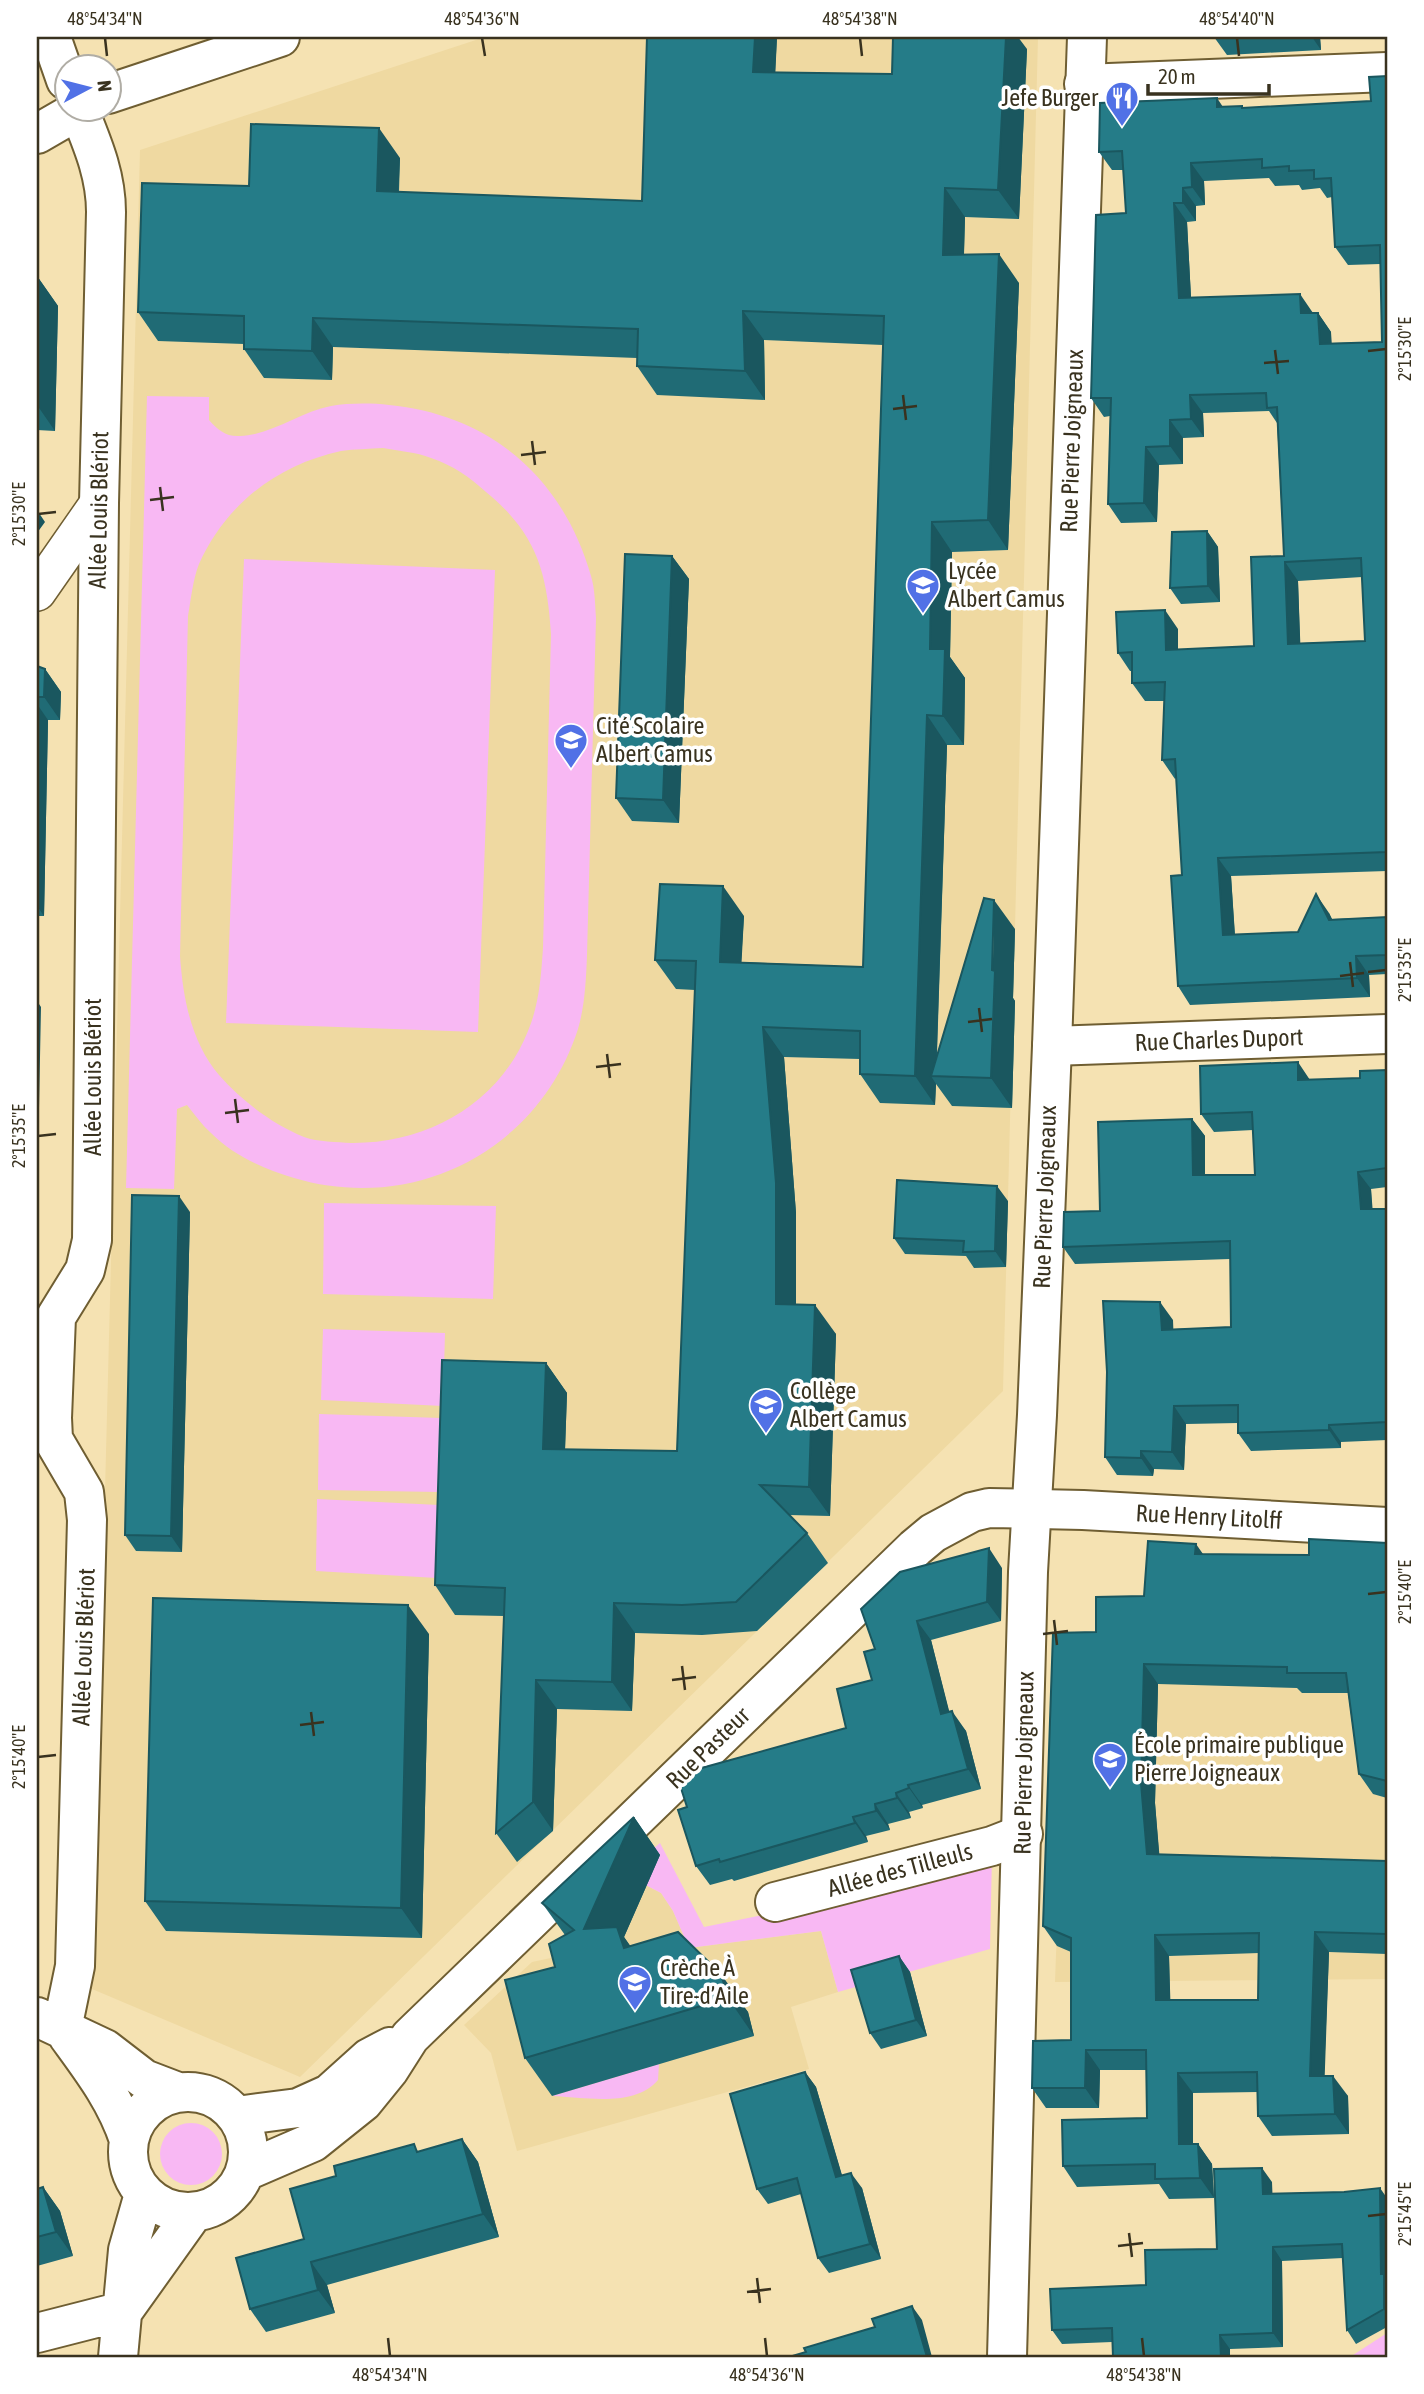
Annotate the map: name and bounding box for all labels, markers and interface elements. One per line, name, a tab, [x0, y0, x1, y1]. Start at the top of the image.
text: 48°54'34"N	[67, 8, 143, 29]
text: 48°54'36"N	[444, 8, 520, 29]
text: 48°54'38"N	[822, 8, 898, 29]
text: 48°54'40"N	[1199, 8, 1275, 29]
north arrow	[52, 52, 122, 122]
scale bar	[1148, 52, 1268, 96]
text: 20 m	[1158, 64, 1196, 88]
text: N	[93, 79, 116, 93]
restaurant icon: Jefe Burger	[1103, 79, 1141, 128]
place label: Jefe Burger	[1001, 84, 1099, 111]
text: 2°15'30"E	[1394, 317, 1415, 381]
street label: Rue Pierre Joigneaux	[1055, 348, 1088, 533]
street label: Allée Louis Blériot	[84, 431, 113, 589]
text: 2°15'30"E	[8, 482, 29, 546]
place label: Lycée Albert Camus	[948, 557, 1065, 612]
school or university icon: Lycée Albert Camus	[904, 566, 942, 615]
place label: Cité Scolaire Albert Camus	[596, 712, 713, 767]
school or university icon: Cité Scolaire Albert Camus	[552, 721, 590, 770]
text: 2°15'35"E	[1394, 938, 1415, 1002]
street label: Allée Louis Blériot	[79, 998, 106, 1156]
street label: Rue Charles Duport	[1134, 1023, 1304, 1056]
text: 2°15'35"E	[8, 1104, 29, 1168]
street label: Rue Pierre Joigneaux	[1028, 1104, 1061, 1289]
place label: Collège Albert Camus	[790, 1377, 907, 1432]
school or university icon: Collège Albert Camus	[747, 1386, 785, 1435]
street label: Rue Henry Litolff	[1135, 1499, 1283, 1534]
text: 2°15'40"E	[1394, 1560, 1415, 1624]
street label: Allée Louis Blériot	[67, 1568, 100, 1726]
street label: Rue Pierre Joigneaux	[1008, 1671, 1039, 1855]
street label: Rue Pasteur	[661, 1701, 755, 1794]
text: 2°15'40"E	[8, 1725, 29, 1789]
place label: École primaire publique Pierre Joigneaux	[1134, 1731, 1344, 1786]
school or university icon: École primaire publique Pierre Joigneaux	[1091, 1740, 1129, 1789]
street label: Allée des Tilleuls	[825, 1837, 975, 1902]
place label: Crèche À Tire-d’Aile	[660, 1954, 749, 2009]
school or university icon: Crèche À Tire-d’Aile	[616, 1963, 654, 2012]
text: 2°15'45"E	[1394, 2182, 1415, 2246]
text: 48°54'34"N	[352, 2364, 428, 2385]
text: 48°54'36"N	[729, 2364, 805, 2385]
text: 48°54'38"N	[1106, 2364, 1182, 2385]

